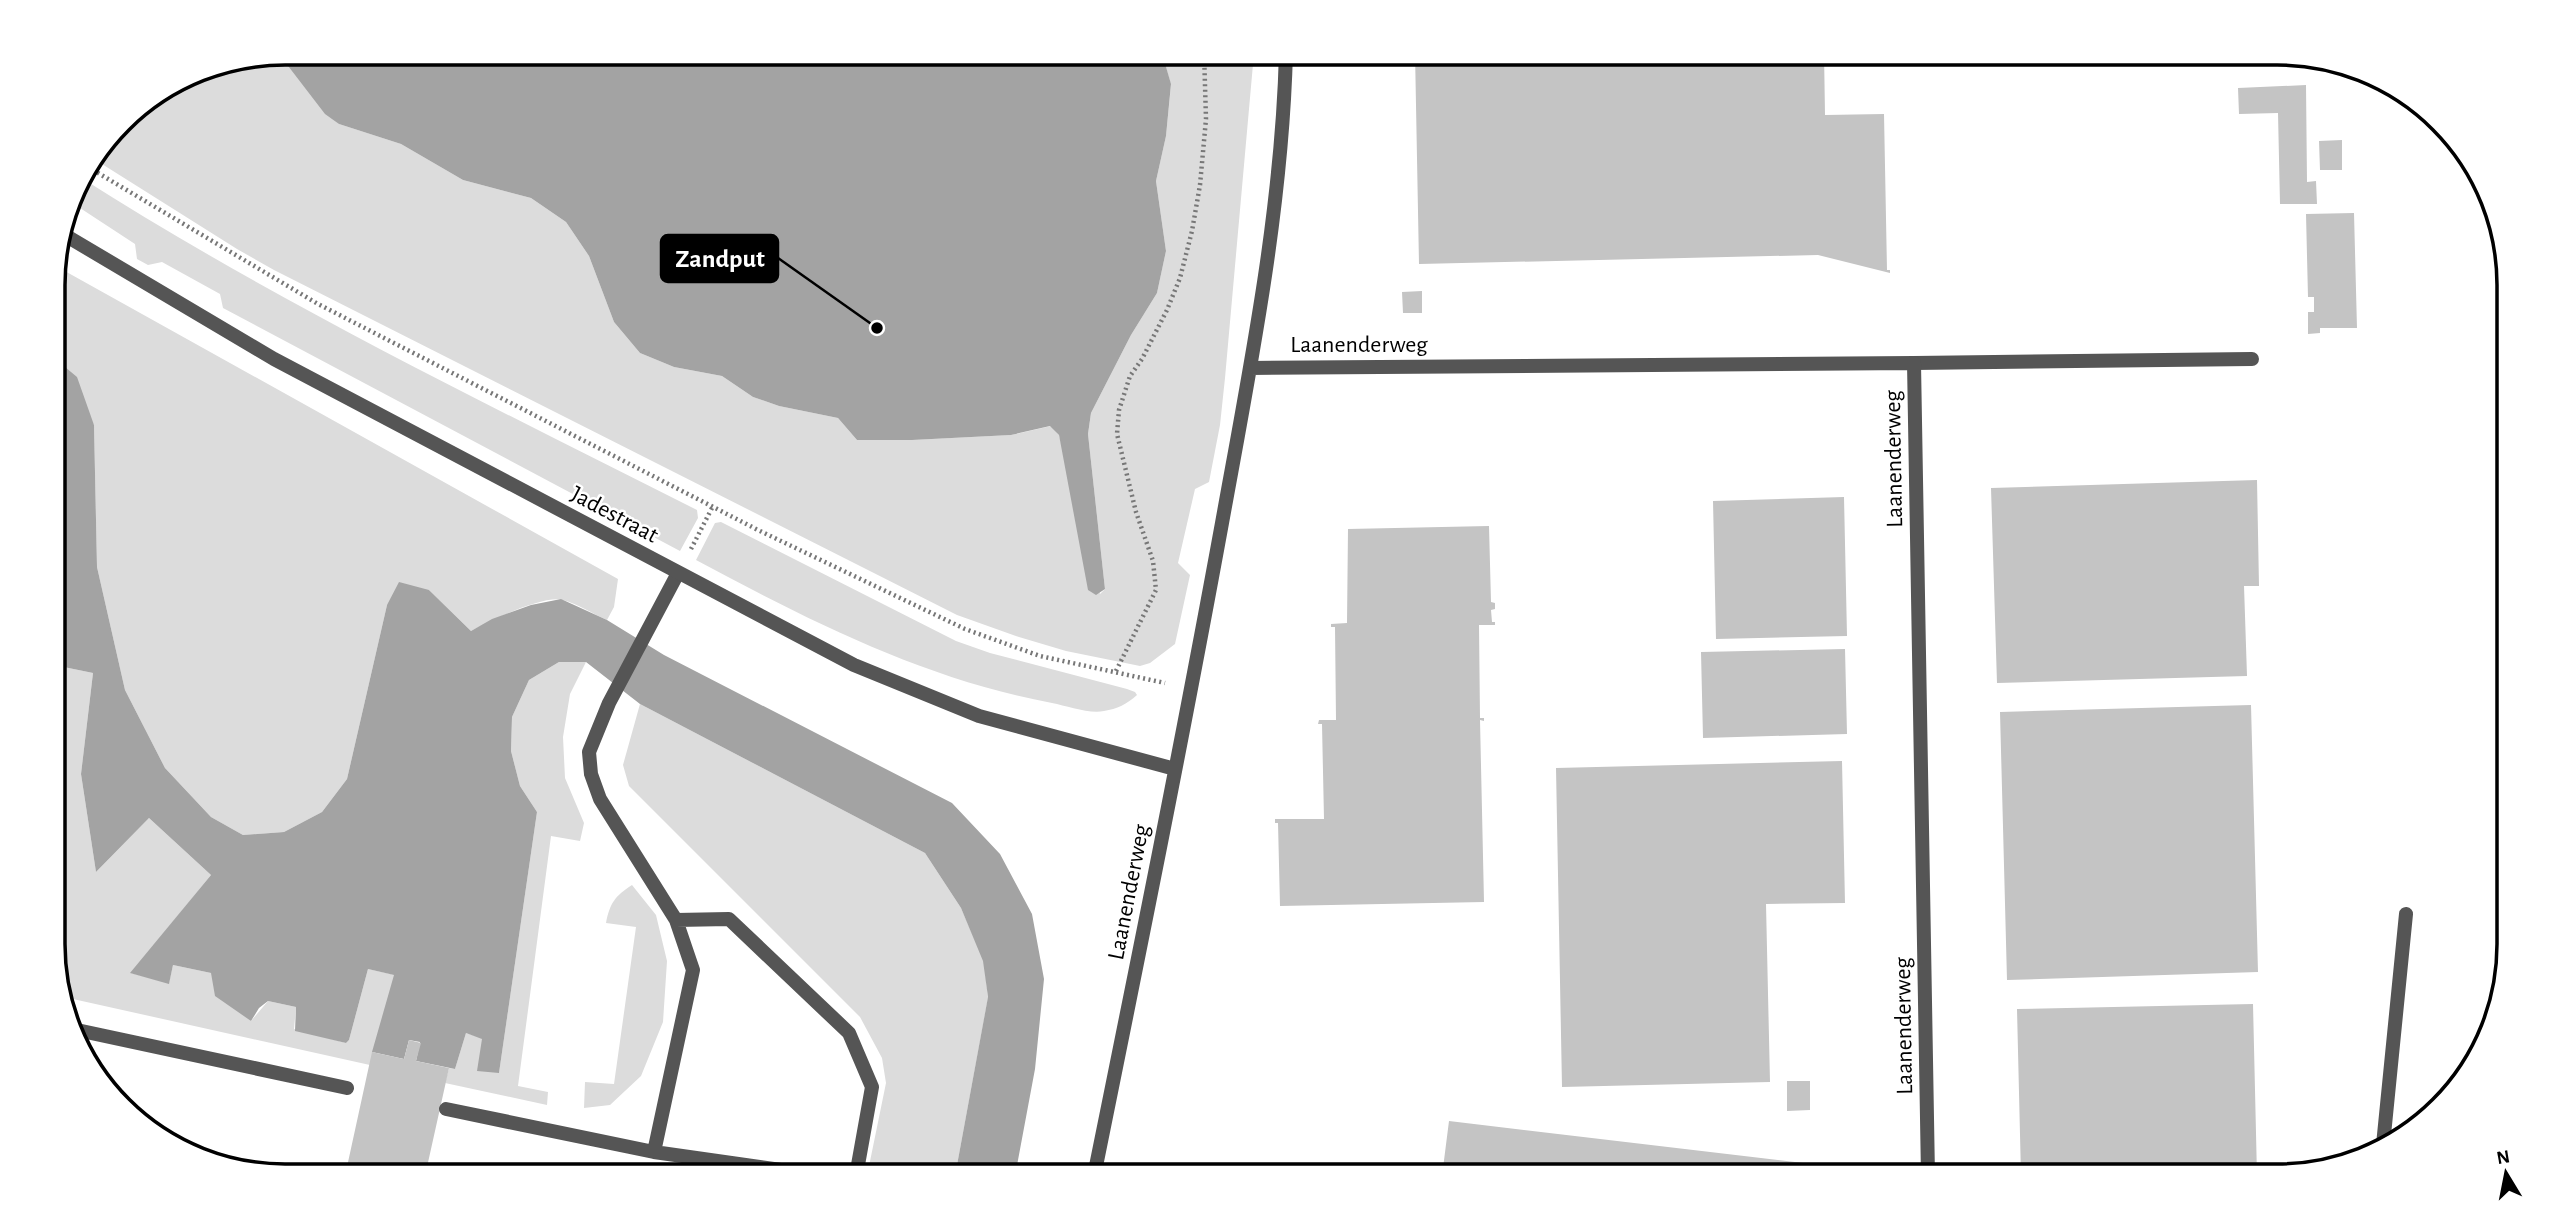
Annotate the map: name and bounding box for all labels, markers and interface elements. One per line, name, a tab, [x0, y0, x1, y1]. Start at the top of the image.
callout: Zandput	[661, 235, 778, 282]
text: Zandput	[675, 246, 765, 272]
street label: Laanenderweg	[1290, 333, 1428, 357]
street label: Laanenderweg	[1881, 390, 1907, 528]
street label: Jadestraat	[567, 482, 663, 548]
street label: Laanenderweg	[1104, 822, 1154, 962]
street label: Laanenderweg	[1891, 957, 1917, 1095]
north arrow	[2471, 1138, 2541, 1208]
text: N	[2495, 1147, 2511, 1168]

